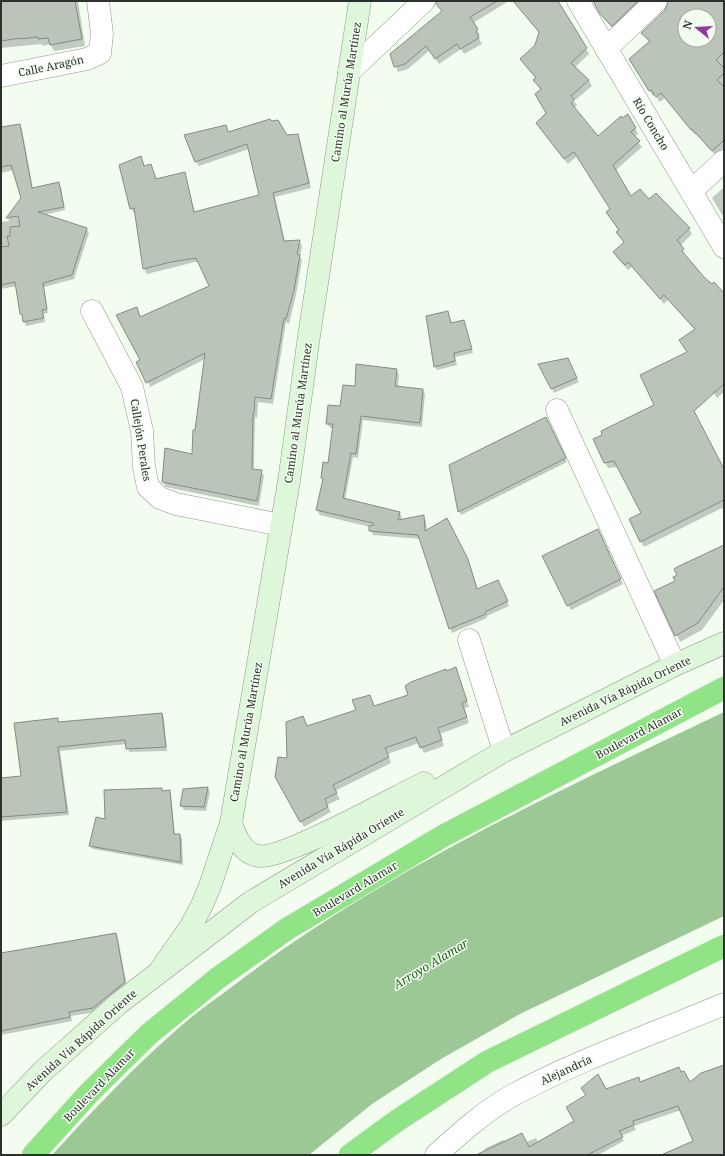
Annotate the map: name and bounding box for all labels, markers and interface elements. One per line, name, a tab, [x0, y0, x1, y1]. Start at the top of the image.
north arrow	[677, 8, 717, 48]
text: N	[679, 18, 696, 31]
street label: Camino al Murúa Martínez	[327, 21, 364, 163]
street label: Calle Aragón	[17, 51, 85, 80]
street label: Río Concho	[630, 95, 673, 153]
street label: Camino al Murúa Martínez	[280, 342, 315, 484]
street label: Callejón Perales	[128, 398, 155, 482]
street label: Avenida Vía Rápida Oriente	[556, 652, 693, 729]
street label: Camino al Murúa Martínez	[226, 661, 265, 803]
street label: Boulevard Alamar	[593, 703, 686, 762]
street label: Avenida Vía Rápida Oriente	[275, 804, 407, 891]
street label: Boulevard Alamar	[310, 857, 401, 920]
water label: Arroyo Alamar	[389, 934, 472, 993]
street label: Avenida Vía Rápida Oriente	[22, 986, 140, 1094]
street label: Boulevard Alamar	[60, 1044, 138, 1125]
street label: Alejandría	[538, 1051, 594, 1088]

